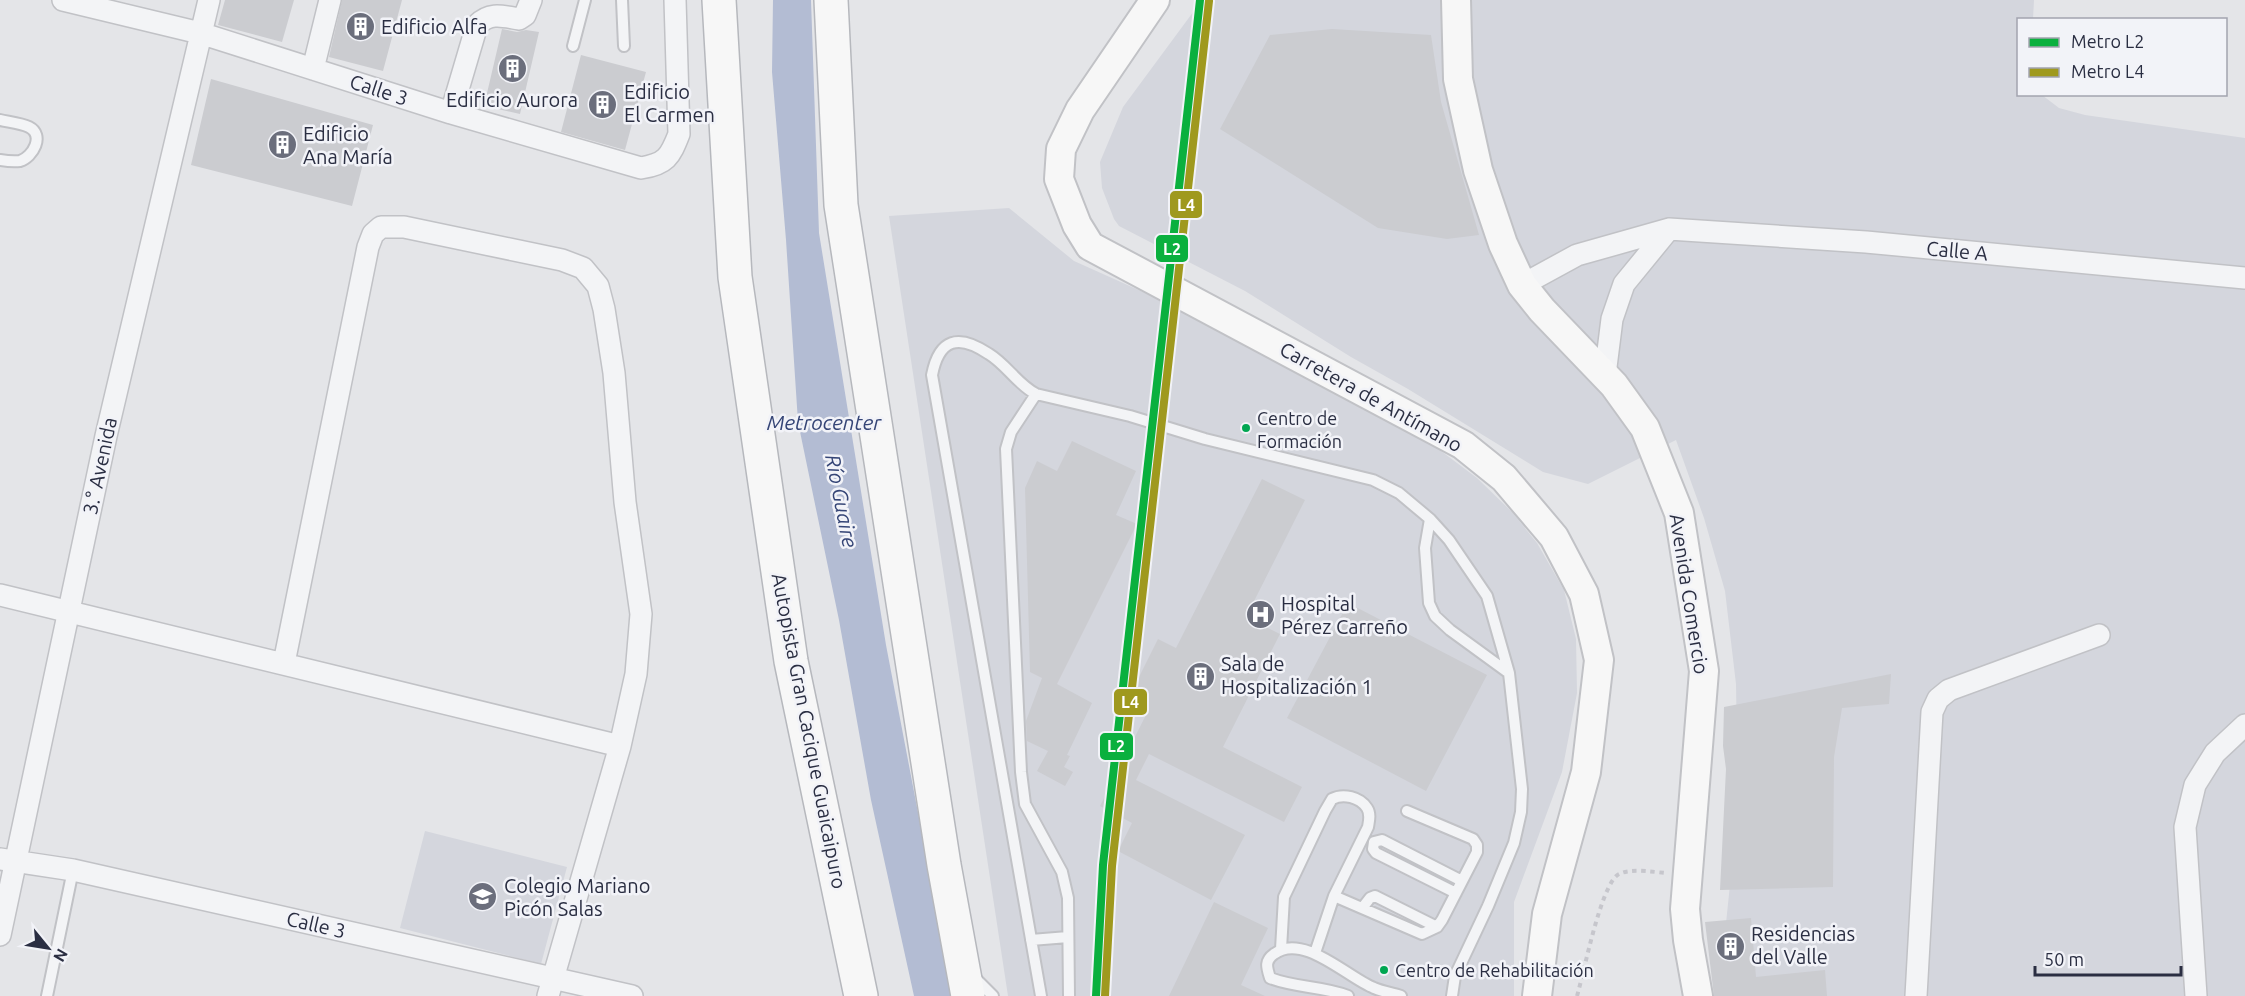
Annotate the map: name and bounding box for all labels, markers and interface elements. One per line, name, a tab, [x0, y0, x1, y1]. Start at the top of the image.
building icon: Edificio Alfa	[344, 11, 376, 43]
place label: Edificio Alfa	[381, 15, 488, 38]
legend	[2017, 18, 2227, 96]
text: Metro L2	[2071, 31, 2144, 51]
building icon: Edificio Aurora	[496, 53, 528, 85]
text: Metro L4	[2071, 61, 2144, 81]
street label: Calle 3	[347, 69, 411, 110]
place label: Edificio El Carmen	[624, 80, 715, 126]
place label: Edificio Aurora	[446, 88, 578, 111]
building icon: Edificio El Carmen	[587, 88, 619, 120]
place label: Edificio Ana María	[303, 122, 393, 168]
building icon: Edificio Ana María	[266, 129, 298, 161]
line badge: L4	[1169, 190, 1203, 219]
text: L4	[1177, 196, 1195, 214]
line badge: L2	[1155, 234, 1189, 263]
street label: Calle A	[1925, 236, 1989, 265]
text: L2	[1163, 240, 1181, 258]
street label: Carretera de Antímano	[1276, 337, 1467, 456]
place label: Centro de Formación	[1257, 408, 1342, 451]
water label: Metrocenter	[767, 410, 882, 434]
street label: 3.° Avenida	[78, 415, 121, 517]
marker: Centro de Formación	[1240, 422, 1252, 434]
water label: Río Guaire	[821, 452, 863, 550]
street label: Avenida Comercio	[1665, 512, 1714, 676]
street label: Autopista Gran Cacique Guaicaipuro	[768, 571, 851, 891]
place label: Hospital Pérez Carreño	[1281, 592, 1408, 638]
hospital icon: Hospital Pérez Carreño	[1244, 599, 1276, 631]
place label: Sala de Hospitalización 1	[1221, 652, 1373, 698]
building icon: Sala de Hospitalización 1	[1184, 660, 1216, 692]
line badge: L4	[1113, 688, 1148, 716]
text: L4	[1121, 693, 1139, 711]
line badge: L2	[1099, 732, 1134, 761]
text: L2	[1107, 737, 1125, 755]
place label: Colegio Mariano Picón Salas	[504, 874, 650, 920]
school or university icon: Colegio Mariano Picón Salas	[467, 881, 499, 913]
street label: Calle 3	[284, 907, 348, 942]
north arrow	[18, 918, 78, 978]
place label: Residencias del Valle	[1751, 922, 1855, 968]
building icon: Residencias del Valle	[1714, 930, 1746, 962]
scale bar	[2035, 939, 2180, 977]
text: N	[50, 946, 72, 965]
text: 50 m	[2044, 949, 2084, 969]
place label: Centro de Rehabilitación	[1395, 960, 1594, 980]
marker: Centro de Rehabilitación	[1378, 964, 1390, 976]

